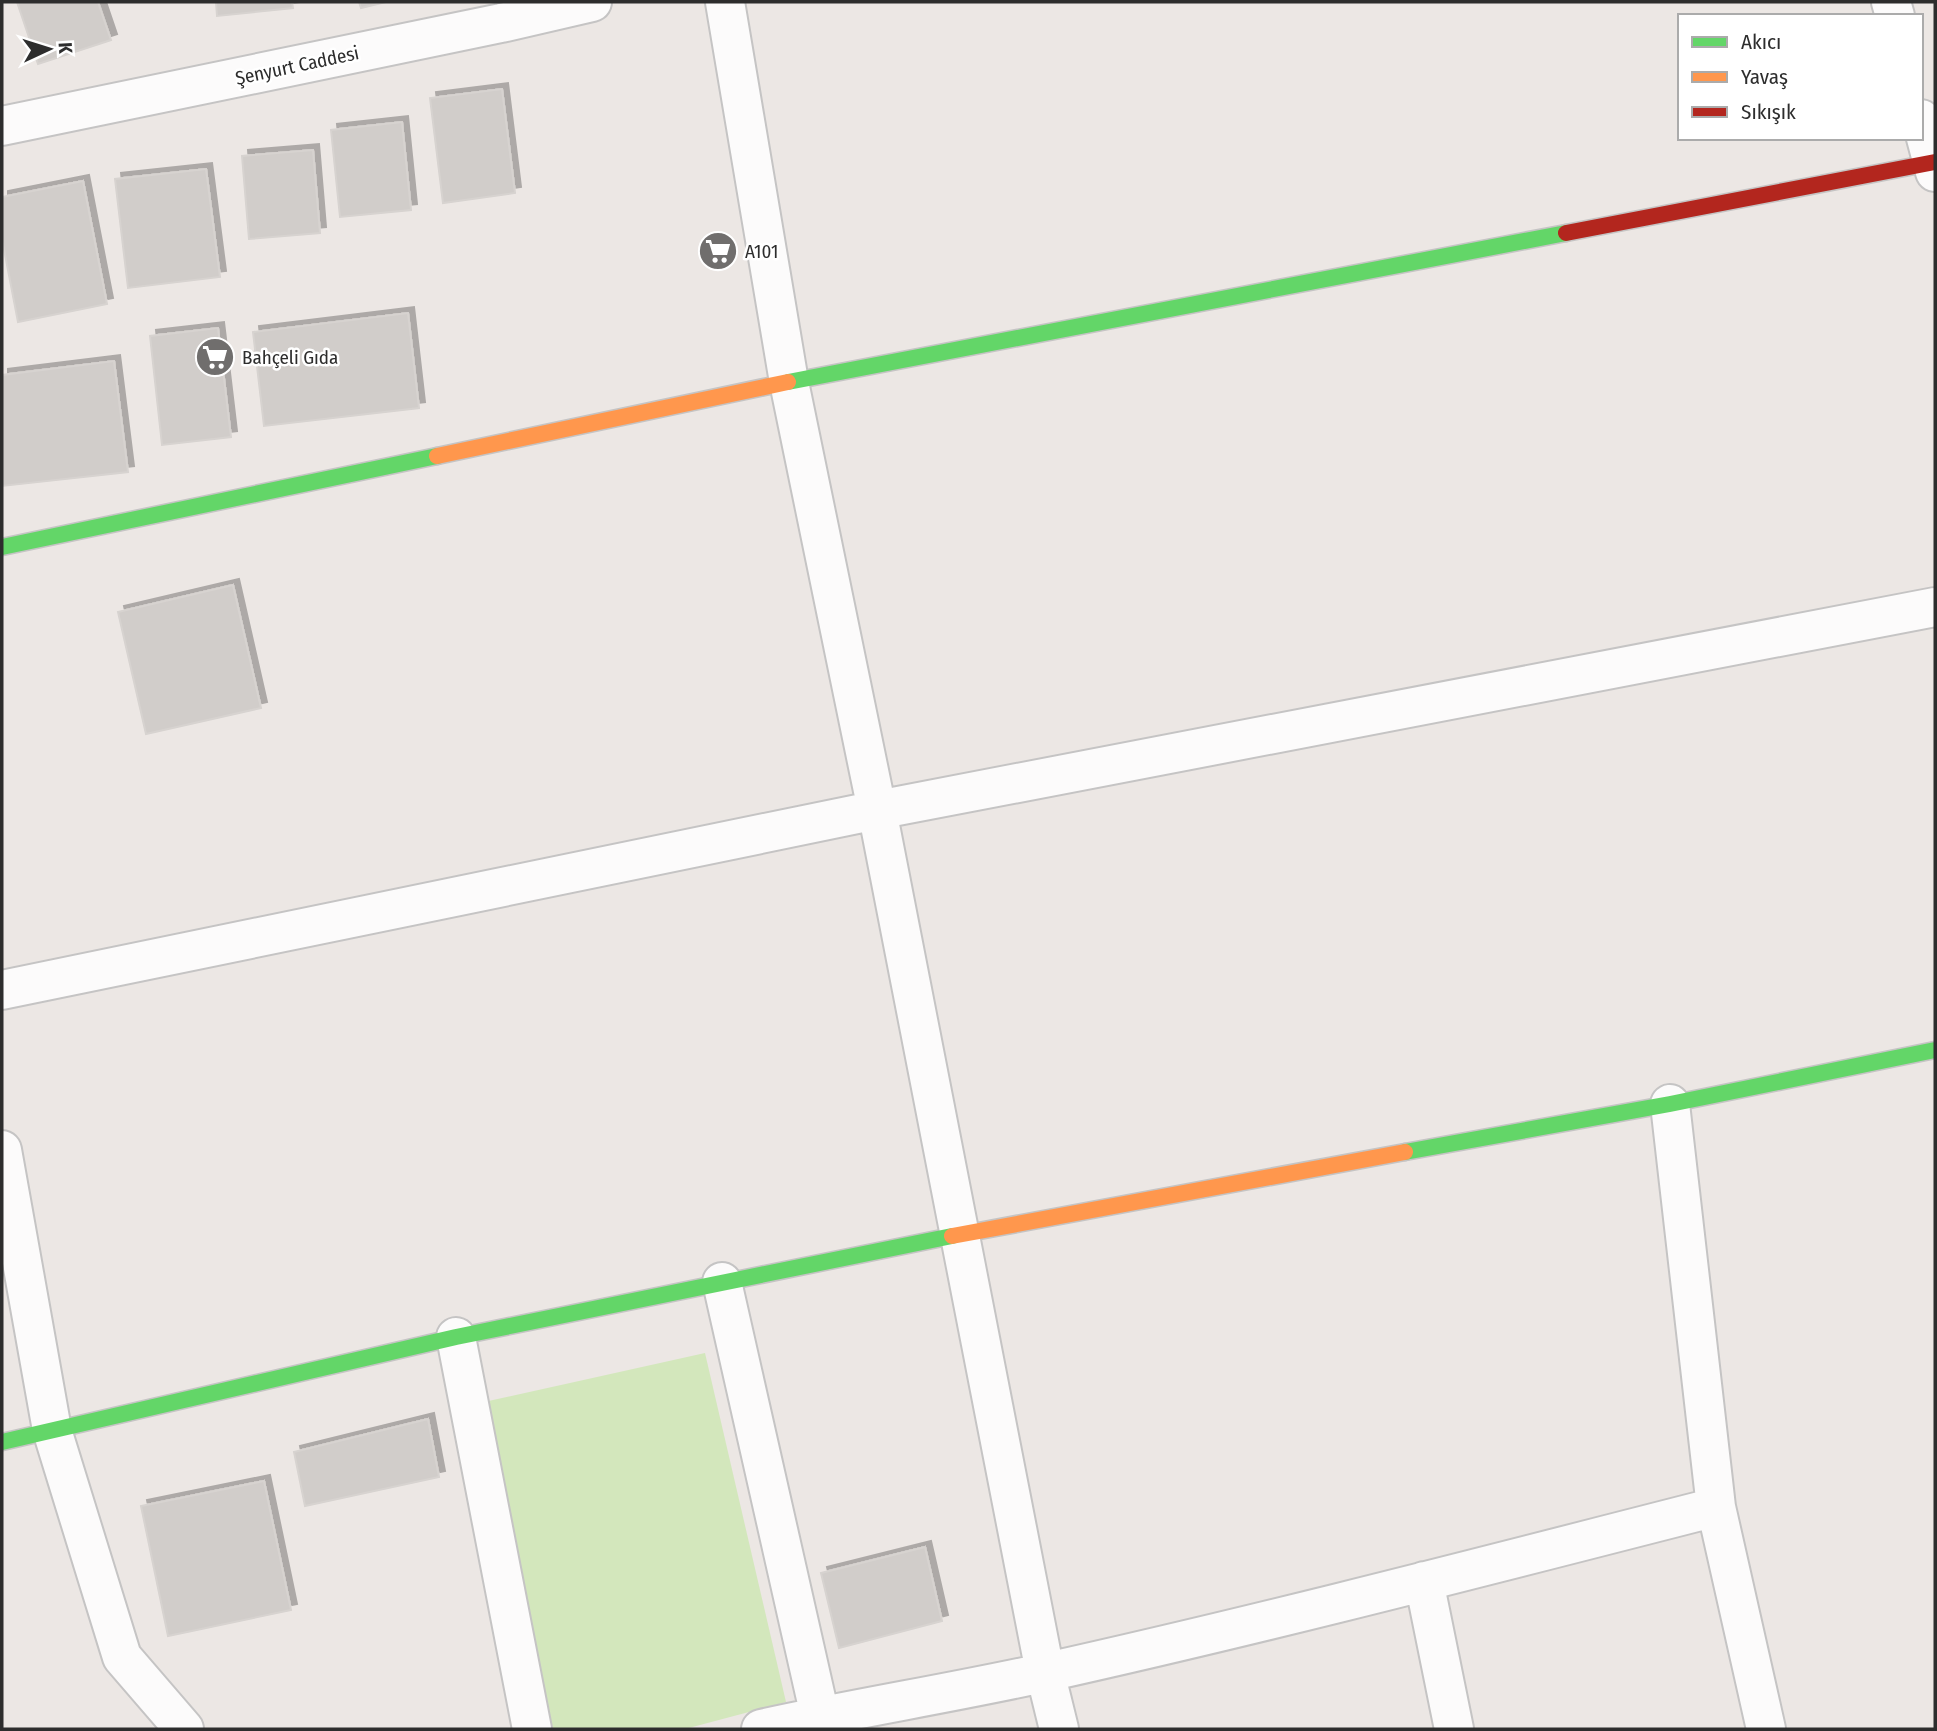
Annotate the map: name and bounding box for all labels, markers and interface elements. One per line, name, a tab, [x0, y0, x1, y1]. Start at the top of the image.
north arrow	[14, 14, 84, 84]
legend	[1678, 14, 1923, 140]
text: Akıcı	[1741, 29, 1781, 55]
street label: Şenyurt Caddesi	[233, 41, 361, 90]
text: K	[54, 42, 77, 55]
text: Yavaş	[1741, 64, 1788, 90]
text: Sıkışık	[1741, 99, 1796, 125]
supermarket icon: A101	[697, 230, 739, 272]
place label: A101	[745, 240, 778, 263]
supermarket icon: Bahçeli Gıda	[194, 336, 236, 378]
place label: Bahçeli Gıda	[242, 346, 338, 369]

